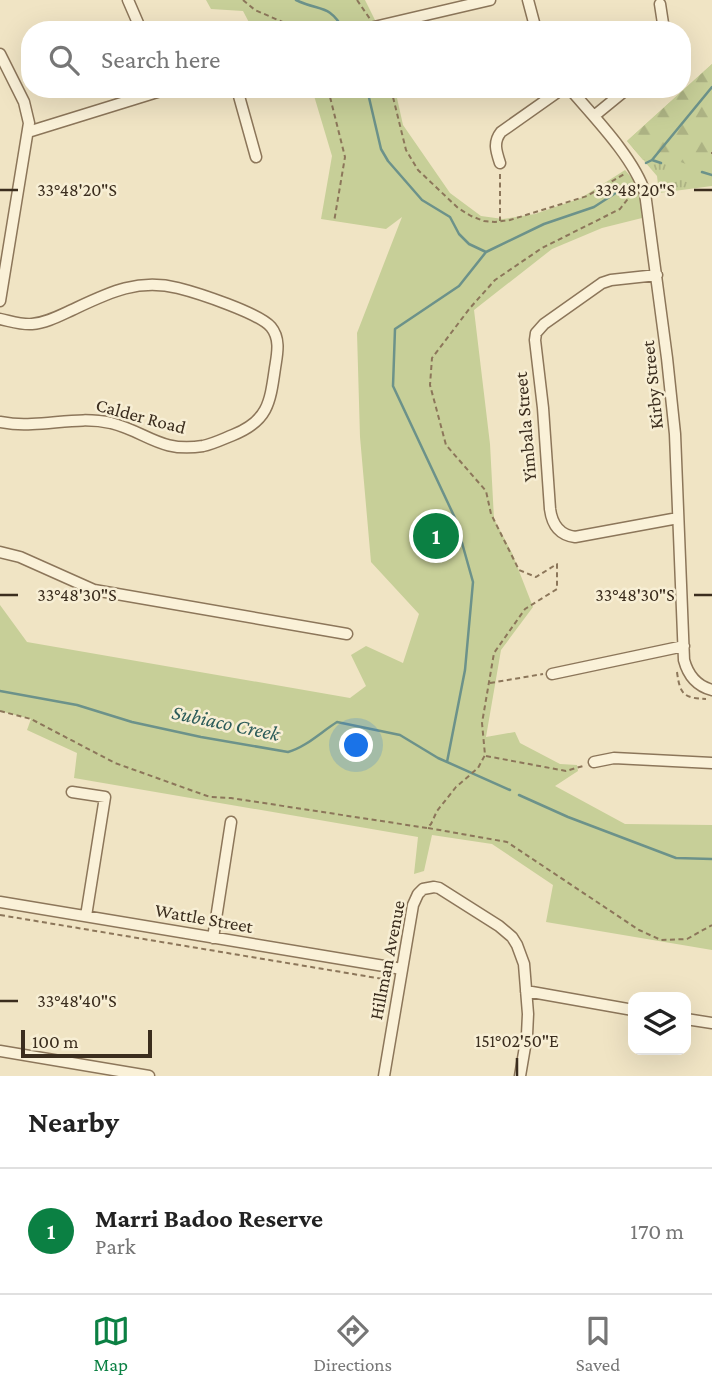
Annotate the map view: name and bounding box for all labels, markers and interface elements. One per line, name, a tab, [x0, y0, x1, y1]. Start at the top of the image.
search box	[21, 21, 691, 98]
icon: search	[45, 41, 83, 79]
text: Search here	[101, 45, 220, 74]
text: 33°48'20"S	[37, 180, 117, 200]
text: 33°48'20"S	[595, 180, 675, 200]
street label: Kirby Street	[637, 339, 667, 430]
street label: Yimbala Street	[510, 371, 540, 483]
street label: Calder Road	[94, 394, 188, 438]
pin: 1	[413, 510, 459, 562]
text: 33°48'30"S	[37, 585, 117, 605]
text: 33°48'30"S	[595, 585, 675, 605]
water label: Subiaco Creek	[170, 700, 283, 746]
your location	[339, 728, 373, 762]
street label: Wattle Street	[153, 899, 255, 937]
street label: Hillman Avenue	[365, 899, 409, 1021]
text: 33°48'40"S	[37, 991, 117, 1011]
map controls	[628, 992, 691, 1055]
button: layers	[628, 992, 691, 1055]
scale bar	[21, 1027, 152, 1059]
text: 100 m	[32, 1031, 79, 1052]
text: 151°02'50"E	[475, 1031, 559, 1051]
text: Nearby	[28, 1105, 119, 1138]
text: Marri Badoo Reserve	[95, 1204, 323, 1233]
text: 1	[47, 1218, 55, 1244]
text: 170 m	[630, 1218, 684, 1244]
text: Park	[95, 1233, 136, 1259]
tab: Map	[92, 1312, 130, 1375]
tab: Directions	[313, 1312, 392, 1375]
tab: Saved	[576, 1312, 620, 1375]

